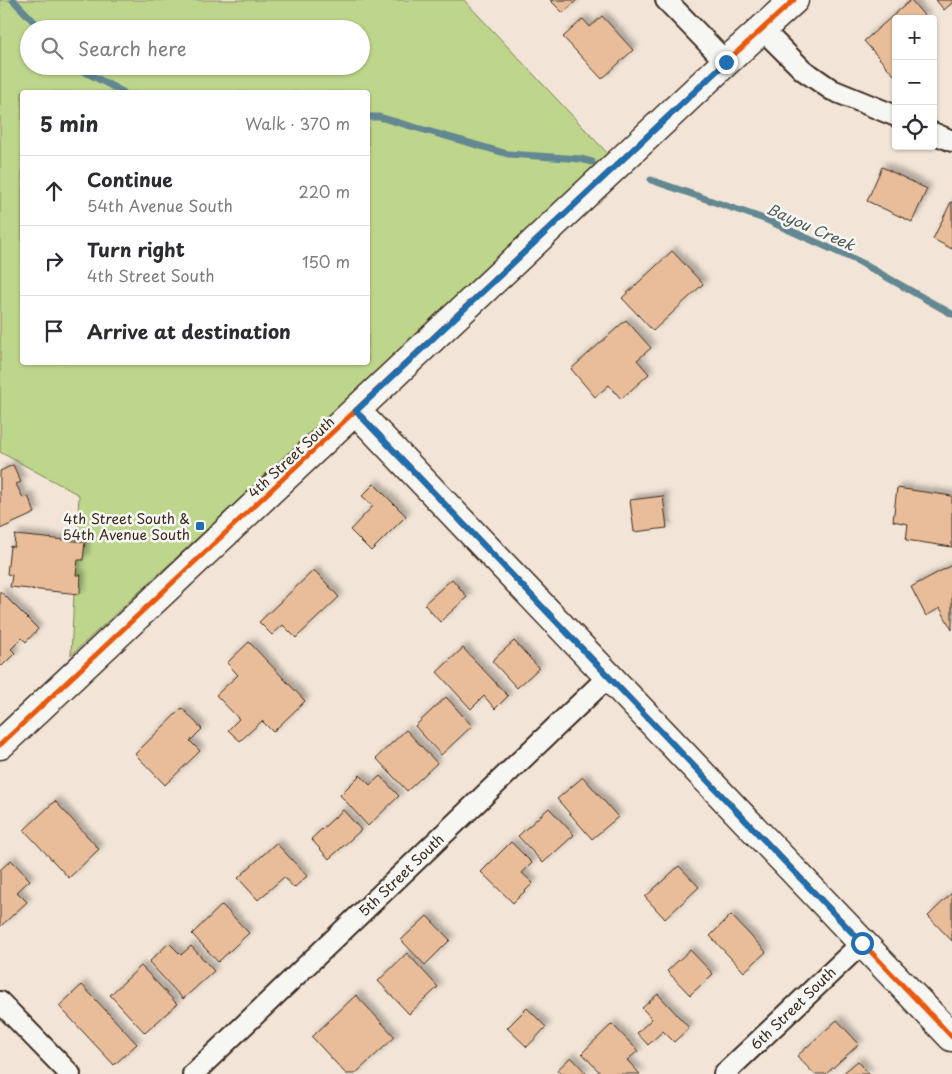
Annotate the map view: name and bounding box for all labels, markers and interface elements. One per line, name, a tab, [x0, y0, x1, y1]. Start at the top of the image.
map controls	[892, 15, 937, 150]
button: +	[892, 15, 937, 60]
search box	[20, 20, 370, 75]
icon: search	[38, 34, 66, 62]
text: Search here	[78, 34, 187, 62]
route end	[715, 51, 738, 74]
button: −	[892, 60, 937, 105]
button: locate	[892, 105, 937, 150]
text: 5 min	[40, 107, 98, 139]
text: Walk · 370 m	[245, 111, 350, 135]
text: Continue	[87, 165, 173, 193]
icon: ahead	[40, 177, 68, 205]
text: 220 m	[299, 179, 350, 203]
text: 54th Avenue South	[87, 193, 233, 217]
water label: Bayou Creek	[763, 196, 860, 256]
text: Turn right	[87, 235, 185, 263]
icon: right	[40, 247, 68, 275]
text: 150 m	[302, 249, 350, 273]
text: 4th Street South	[87, 263, 214, 287]
icon: arrive	[40, 317, 68, 345]
text: Arrive at destination	[87, 317, 291, 345]
street label: 4th Street South	[243, 411, 339, 503]
place label: 4th Street South & 54th Avenue South	[62, 508, 190, 545]
marker: 4th Street South & 54th Avenue South	[194, 520, 206, 532]
street label: 5th Street South	[354, 829, 448, 921]
route start	[851, 932, 874, 955]
street label: 6th Street South	[746, 962, 840, 1054]

